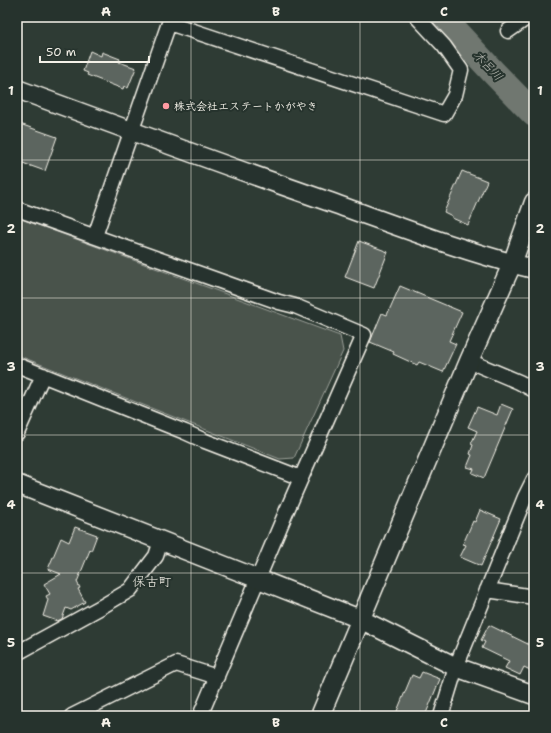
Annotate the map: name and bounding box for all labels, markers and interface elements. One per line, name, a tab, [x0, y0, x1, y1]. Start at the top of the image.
text: A	[101, 3, 111, 20]
text: B	[272, 3, 280, 20]
text: C	[440, 3, 448, 20]
scale bar	[40, 38, 149, 64]
text: 50 m	[46, 44, 76, 60]
water label: 木呂川	[470, 47, 506, 85]
text: 1	[8, 82, 14, 99]
text: 1	[537, 82, 543, 99]
place label: 株式会社エステートかがやき	[174, 99, 318, 114]
marker: 株式会社エステートかがやき	[161, 101, 171, 111]
text: 2	[6, 220, 16, 237]
text: 2	[535, 220, 545, 237]
text: 3	[6, 358, 16, 375]
text: 3	[535, 358, 545, 375]
text: 4	[6, 496, 16, 513]
text: 4	[535, 496, 545, 513]
district label: 保古町	[132, 573, 172, 590]
text: 5	[7, 634, 15, 651]
text: 5	[536, 634, 544, 651]
text: A	[101, 714, 111, 731]
text: B	[272, 714, 280, 731]
text: C	[440, 714, 448, 731]

